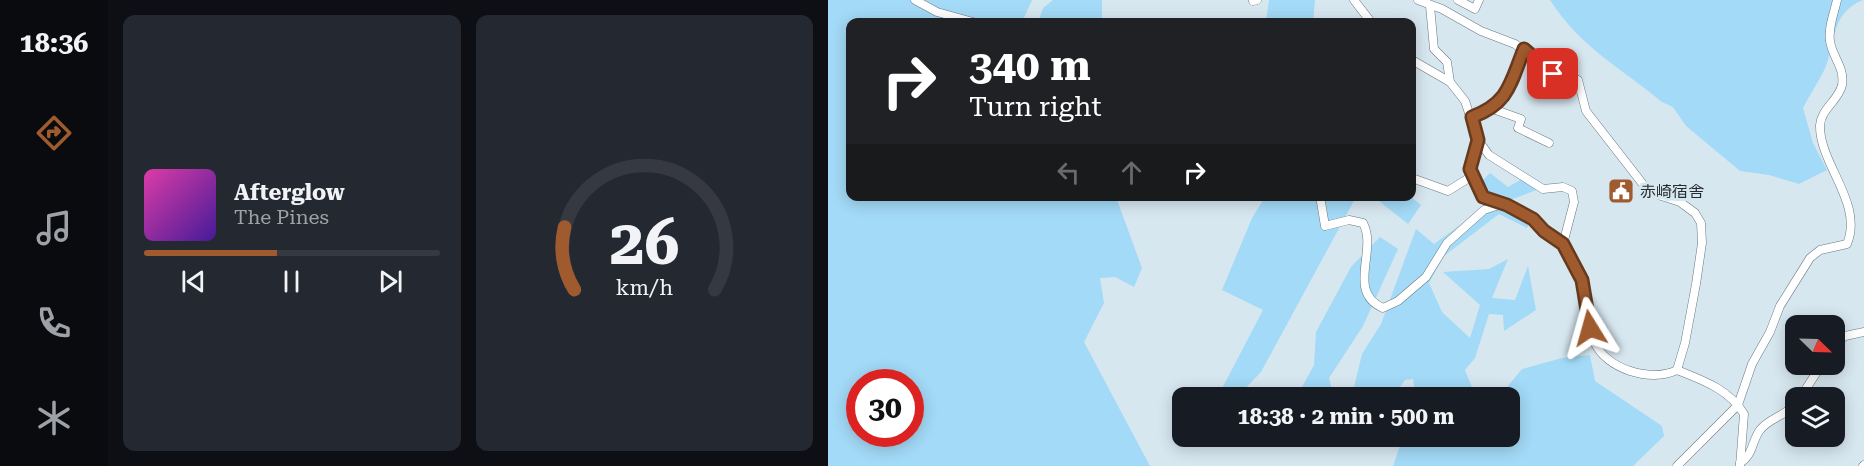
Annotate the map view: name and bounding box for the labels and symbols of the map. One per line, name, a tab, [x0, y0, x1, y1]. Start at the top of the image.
pin	[1527, 48, 1578, 99]
public building icon: 赤崎宿舎	[1606, 176, 1636, 206]
place label: 赤崎宿舎	[1640, 182, 1704, 201]
position arrow	[1558, 296, 1622, 360]
north arrow	[1785, 315, 1845, 375]
speed limit sign: 30	[846, 369, 924, 447]

